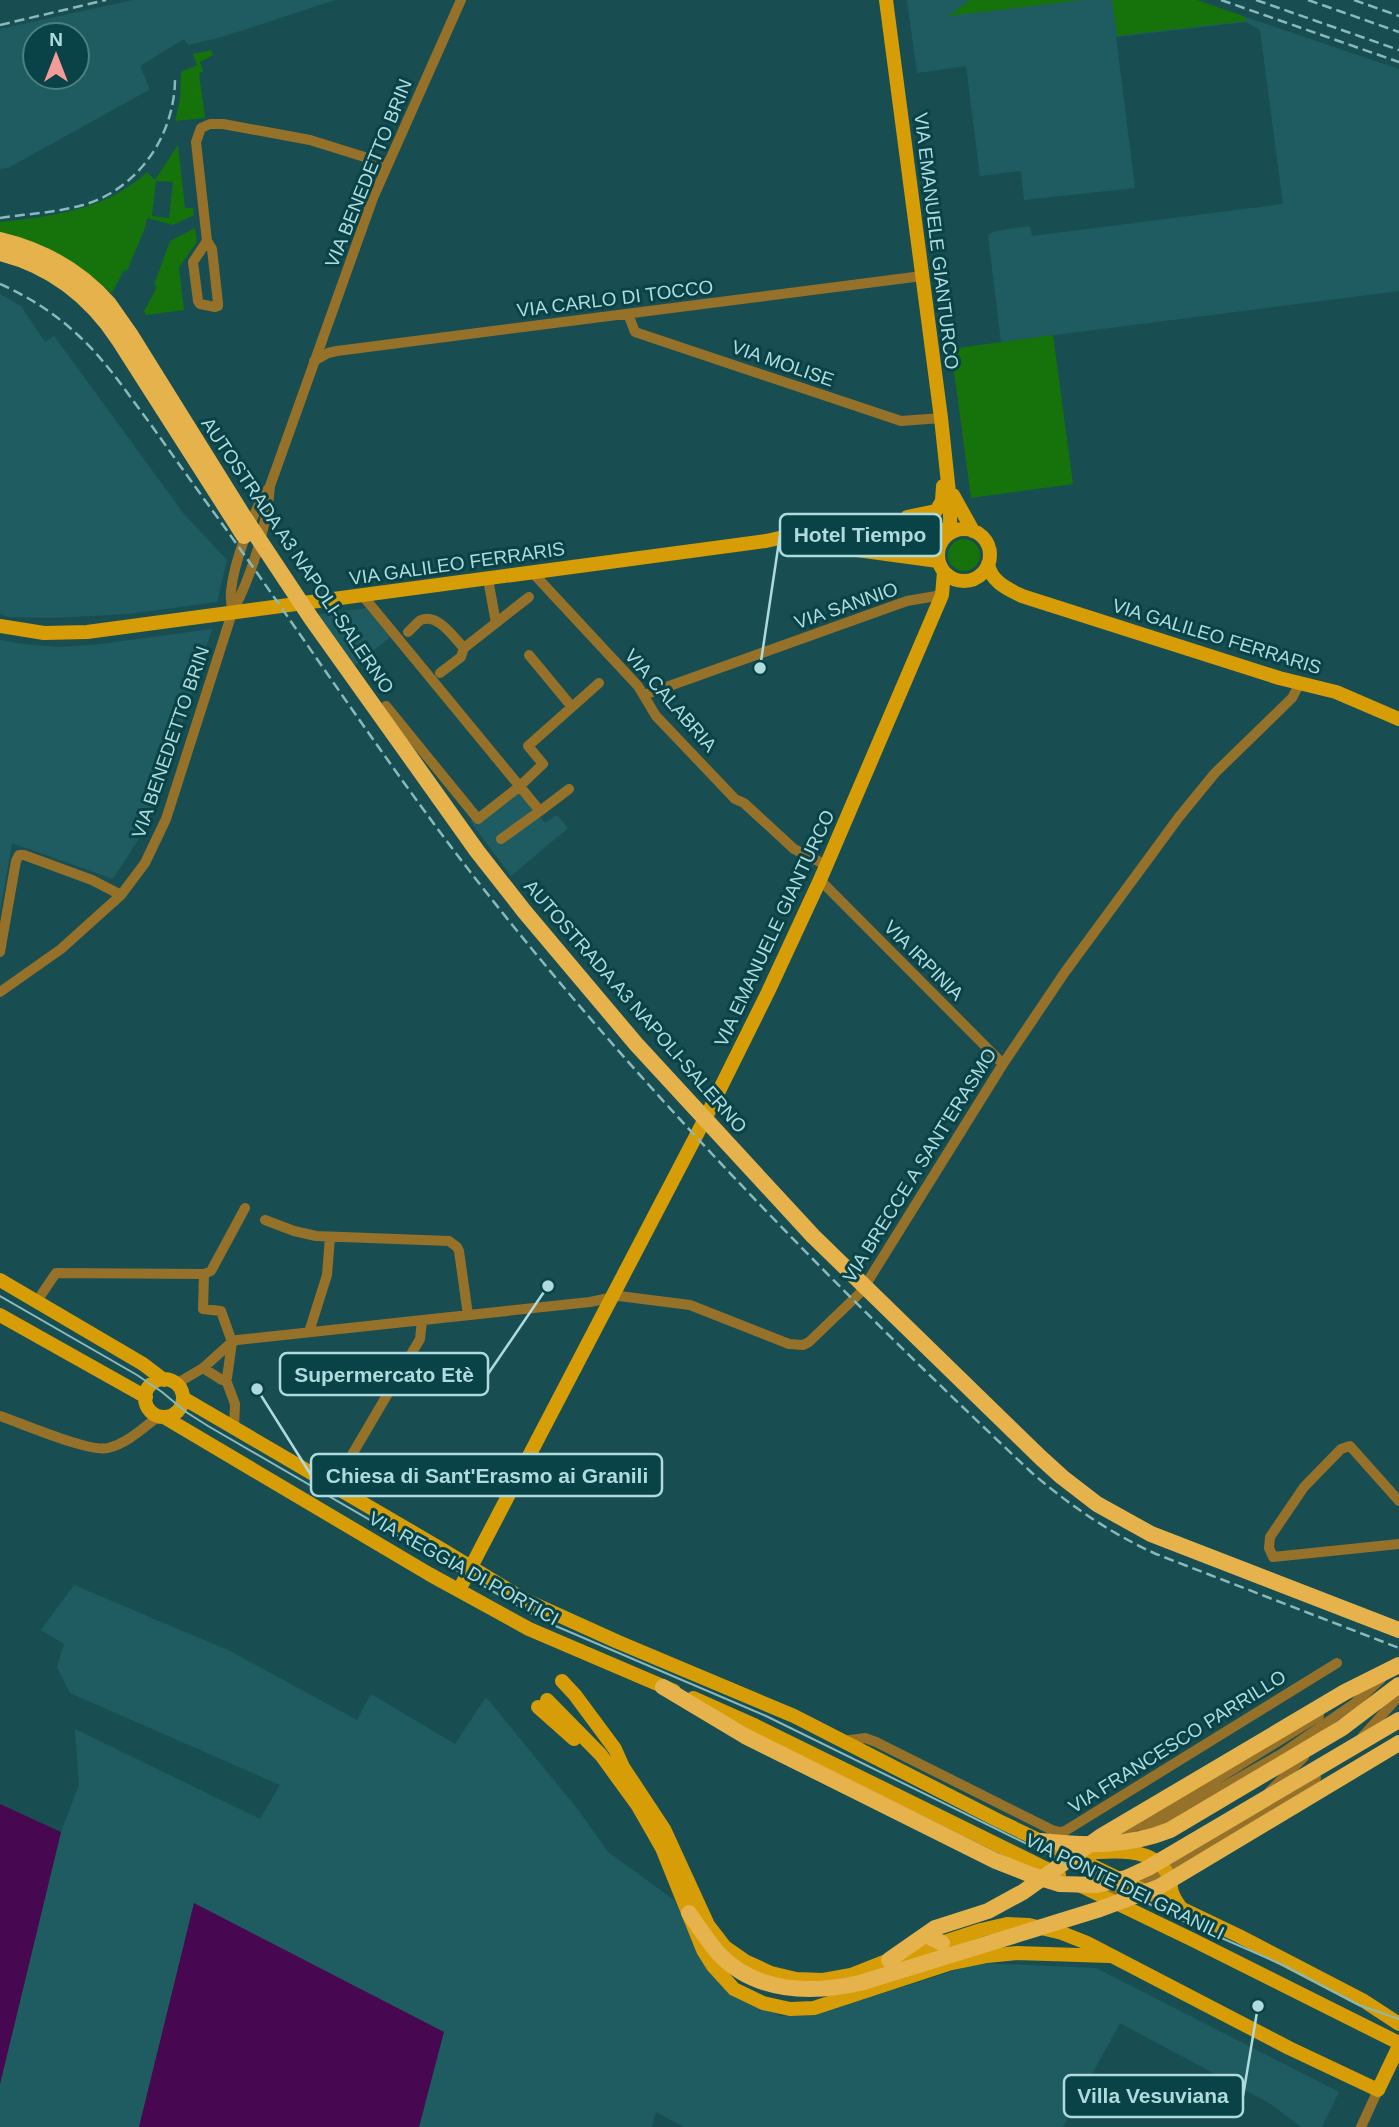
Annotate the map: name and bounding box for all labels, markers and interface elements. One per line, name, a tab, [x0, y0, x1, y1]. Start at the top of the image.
north arrow	[21, 21, 91, 91]
text: N	[49, 29, 63, 50]
street label: VIA BENEDETTO BRIN	[321, 76, 416, 270]
street label: VIA EMANUELE GIANTURCO	[910, 111, 963, 371]
street label: VIA CARLO DI TOCCO	[516, 276, 715, 321]
street label: VIA MOLISE	[729, 336, 837, 391]
street label: AUTOSTRADA A3 NAPOLI-SALERNO	[197, 413, 398, 697]
callout: Hotel Tiempo	[780, 514, 941, 556]
text: Hotel Tiempo	[794, 523, 926, 546]
street label: VIA GALILEO FERRARIS	[348, 538, 566, 589]
street label: VIA SANNIO	[792, 578, 900, 633]
street label: VIA GALILEO FERRARIS	[1110, 595, 1324, 678]
street label: VIA BENEDETTO BRIN	[128, 644, 213, 841]
street label: VIA CALABRIA	[620, 645, 721, 756]
street label: VIA EMANUELE GIANTURCO	[710, 807, 839, 1050]
street label: AUTOSTRADA A3 NAPOLI-SALERNO	[520, 876, 751, 1137]
street label: VIA IRPINIA	[880, 916, 968, 1005]
street label: VIA BRECCE A SANT'ERASMO	[838, 1044, 1000, 1286]
callout: Supermercato Etè	[280, 1353, 488, 1395]
text: Supermercato Etè	[294, 1363, 474, 1386]
callout: Chiesa di Sant'Erasmo ai Granili	[311, 1454, 662, 1496]
text: Chiesa di Sant'Erasmo ai Granili	[326, 1464, 648, 1487]
street label: VIA REGGIA DI PORTICI	[365, 1507, 562, 1629]
street label: VIA FRANCESCO PARRILLO	[1065, 1666, 1290, 1817]
street label: VIA PONTE DEI GRANILI	[1022, 1829, 1228, 1944]
callout: Villa Vesuviana	[1064, 2075, 1243, 2117]
text: Villa Vesuviana	[1077, 2084, 1229, 2107]

